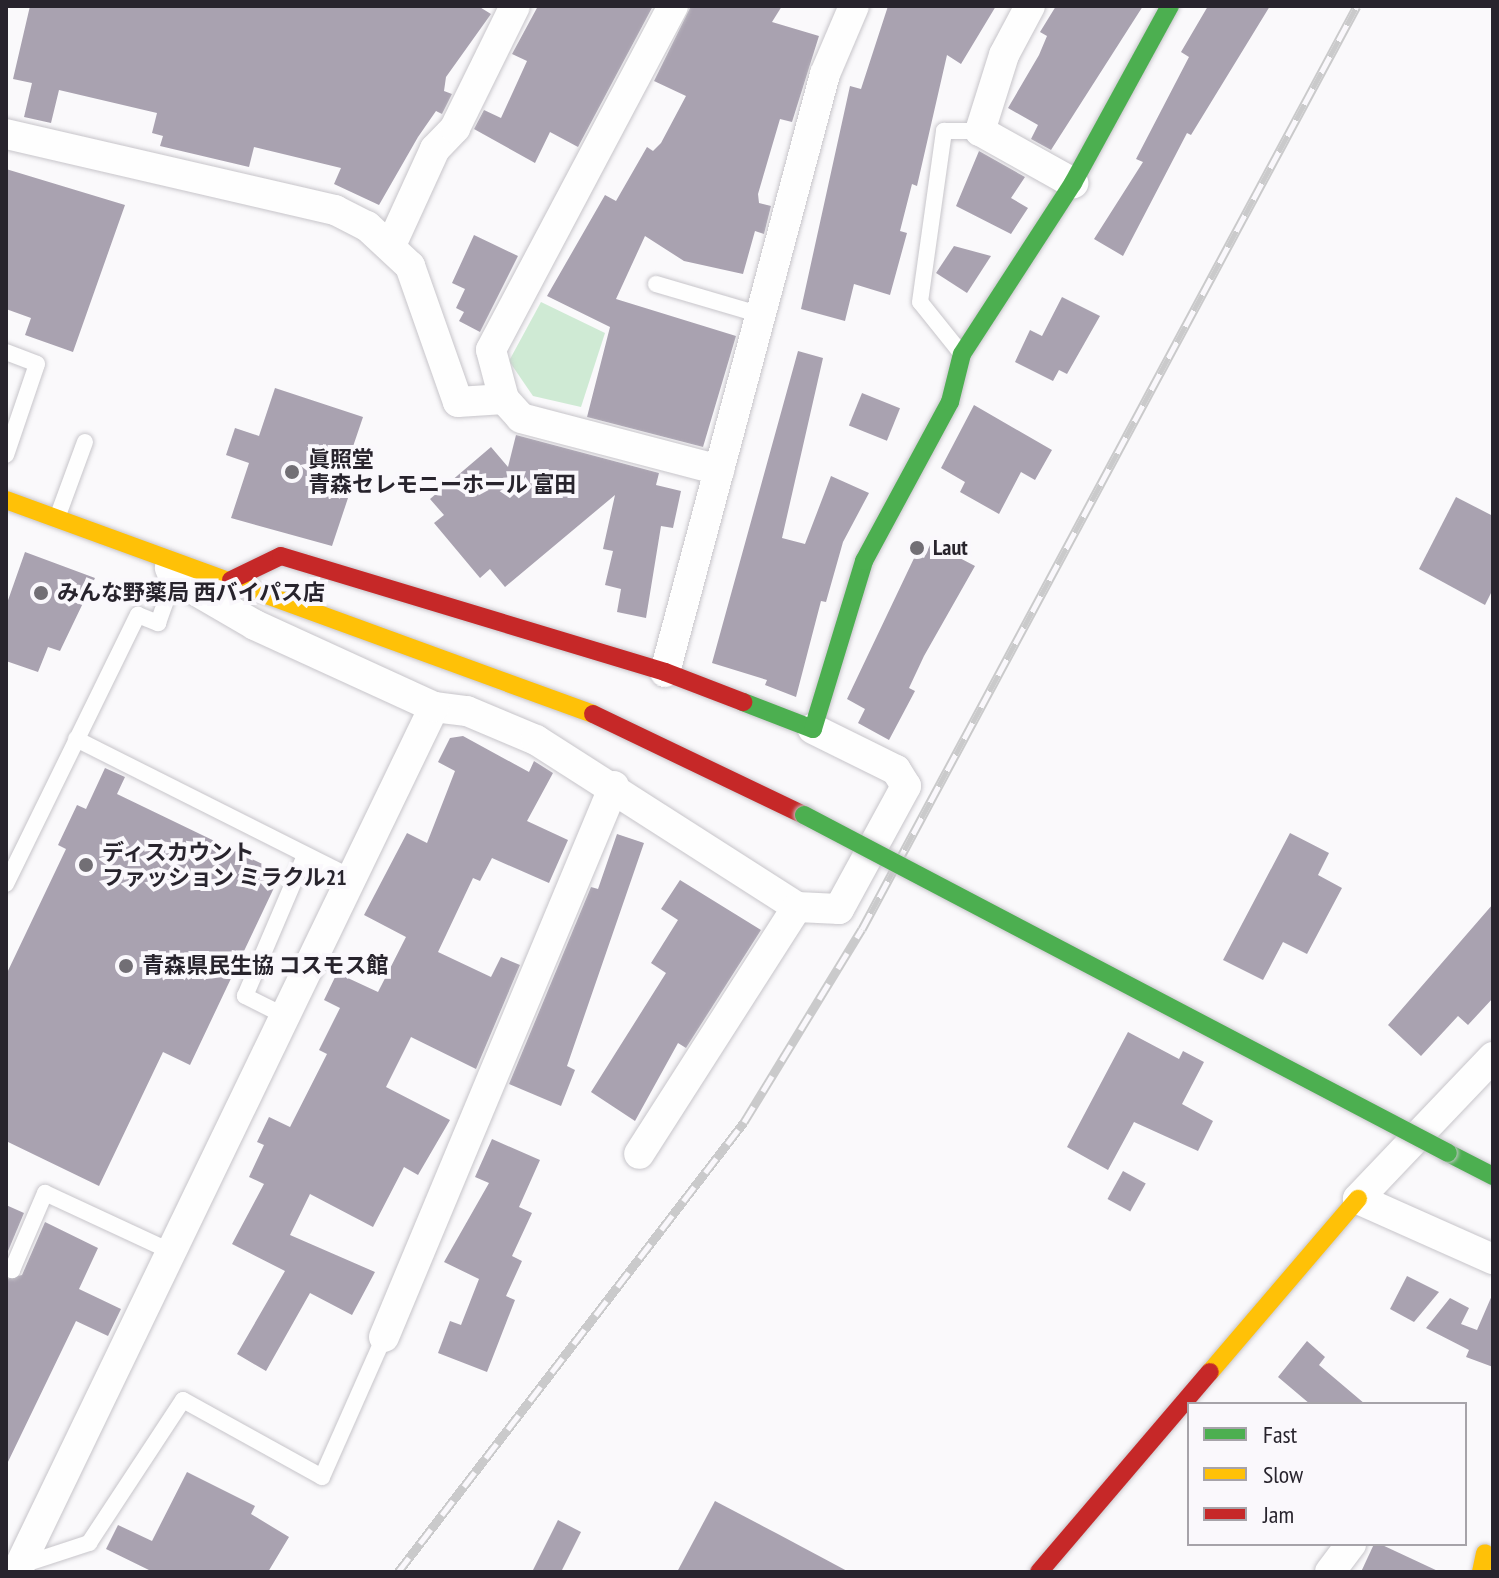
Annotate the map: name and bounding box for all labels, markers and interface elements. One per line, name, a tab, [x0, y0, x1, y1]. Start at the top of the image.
place label: 眞照堂 青森セレモニーホール 富田	[308, 446, 577, 498]
marker: 眞照堂 青森セレモニーホール 富田	[283, 463, 301, 481]
place label: Laut	[933, 535, 968, 561]
marker: Laut	[908, 539, 926, 557]
place label: みんな野薬局 西バイパス店	[57, 580, 326, 606]
marker: みんな野薬局 西バイパス店	[32, 584, 50, 602]
place label: ディスカウント ファッション ミラクル21	[102, 839, 348, 890]
marker: ディスカウント ファッション ミラクル21	[77, 856, 95, 874]
place label: 青森県民生協 コスモス館	[142, 953, 389, 979]
marker: 青森県民生協 コスモス館	[117, 957, 135, 975]
legend	[1187, 1402, 1467, 1546]
text: Fast	[1263, 1419, 1297, 1450]
text: Slow	[1263, 1459, 1303, 1490]
text: Jam	[1263, 1499, 1294, 1530]

